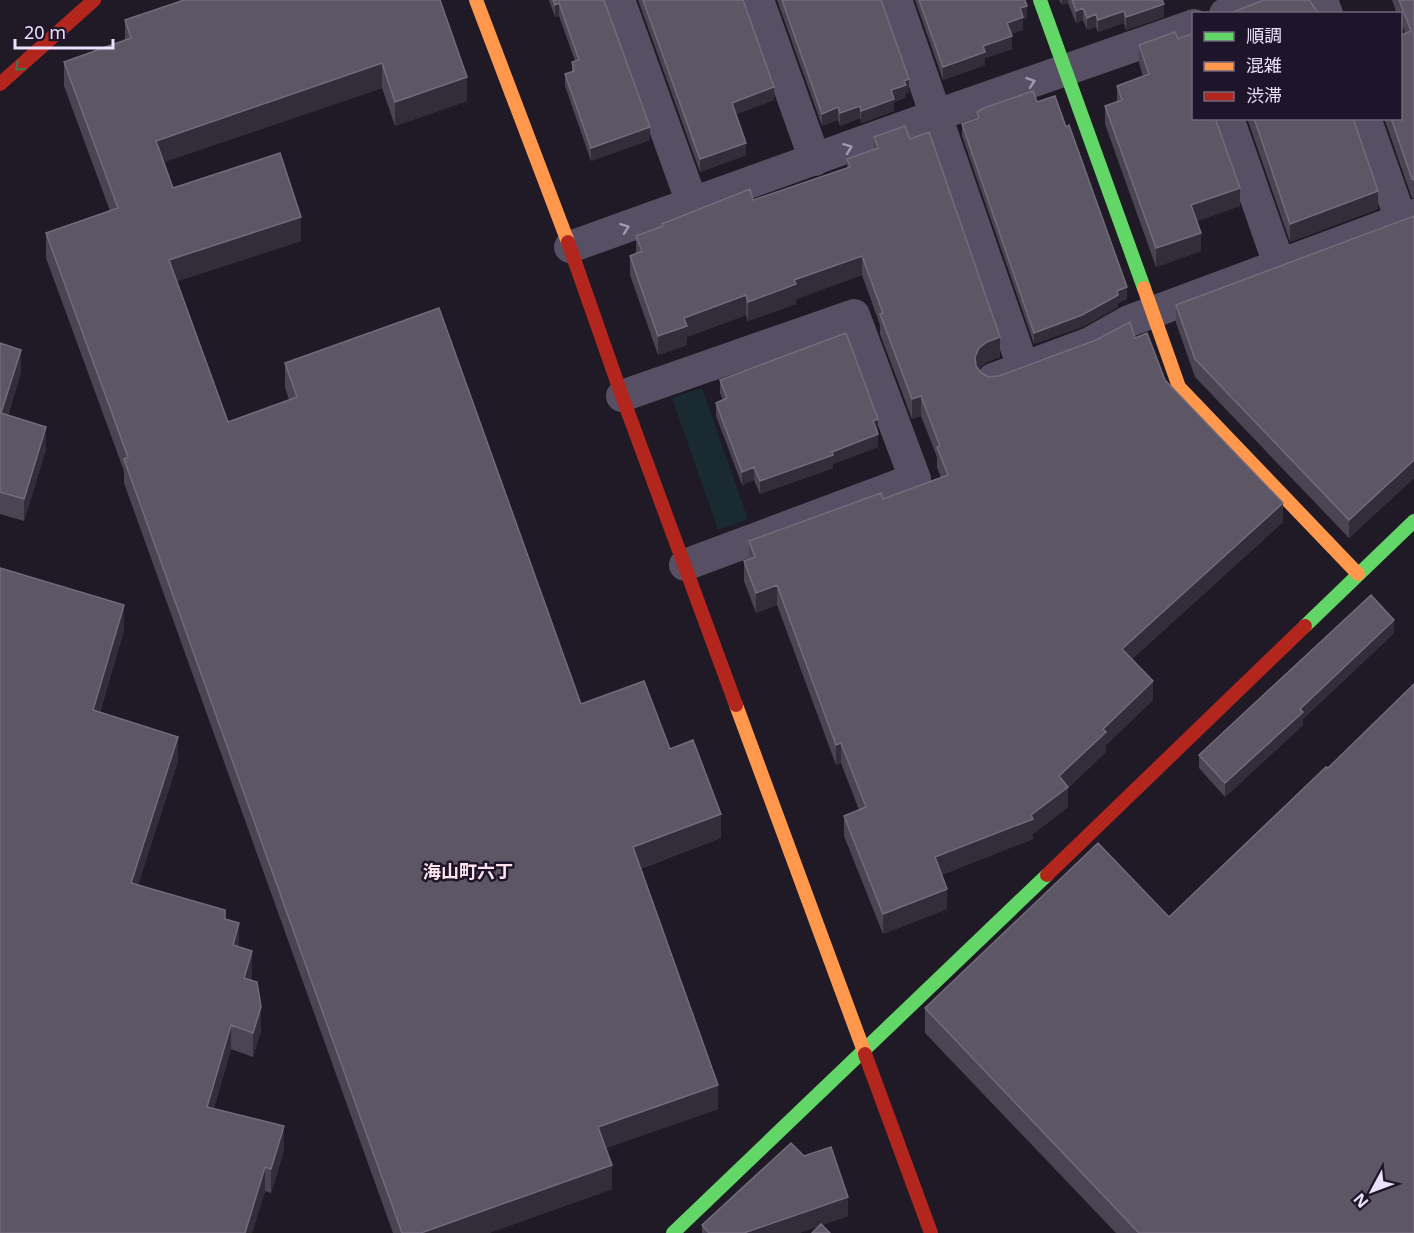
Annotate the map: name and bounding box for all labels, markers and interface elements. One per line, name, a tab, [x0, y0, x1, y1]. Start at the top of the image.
scale bar	[15, 12, 112, 50]
legend	[1192, 12, 1402, 120]
text: 20 m	[24, 20, 66, 44]
text: 順調	[1246, 23, 1282, 47]
text: 混雑	[1246, 53, 1282, 77]
one-way arrow	[15, 60, 26, 71]
one-way arrow	[1025, 77, 1036, 89]
text: 渋滞	[1246, 83, 1282, 107]
one-way arrow	[842, 142, 853, 155]
one-way arrow	[619, 222, 629, 235]
district label: 海山町六丁	[423, 859, 513, 883]
north arrow	[1342, 1161, 1402, 1221]
text: N	[1348, 1189, 1373, 1213]

